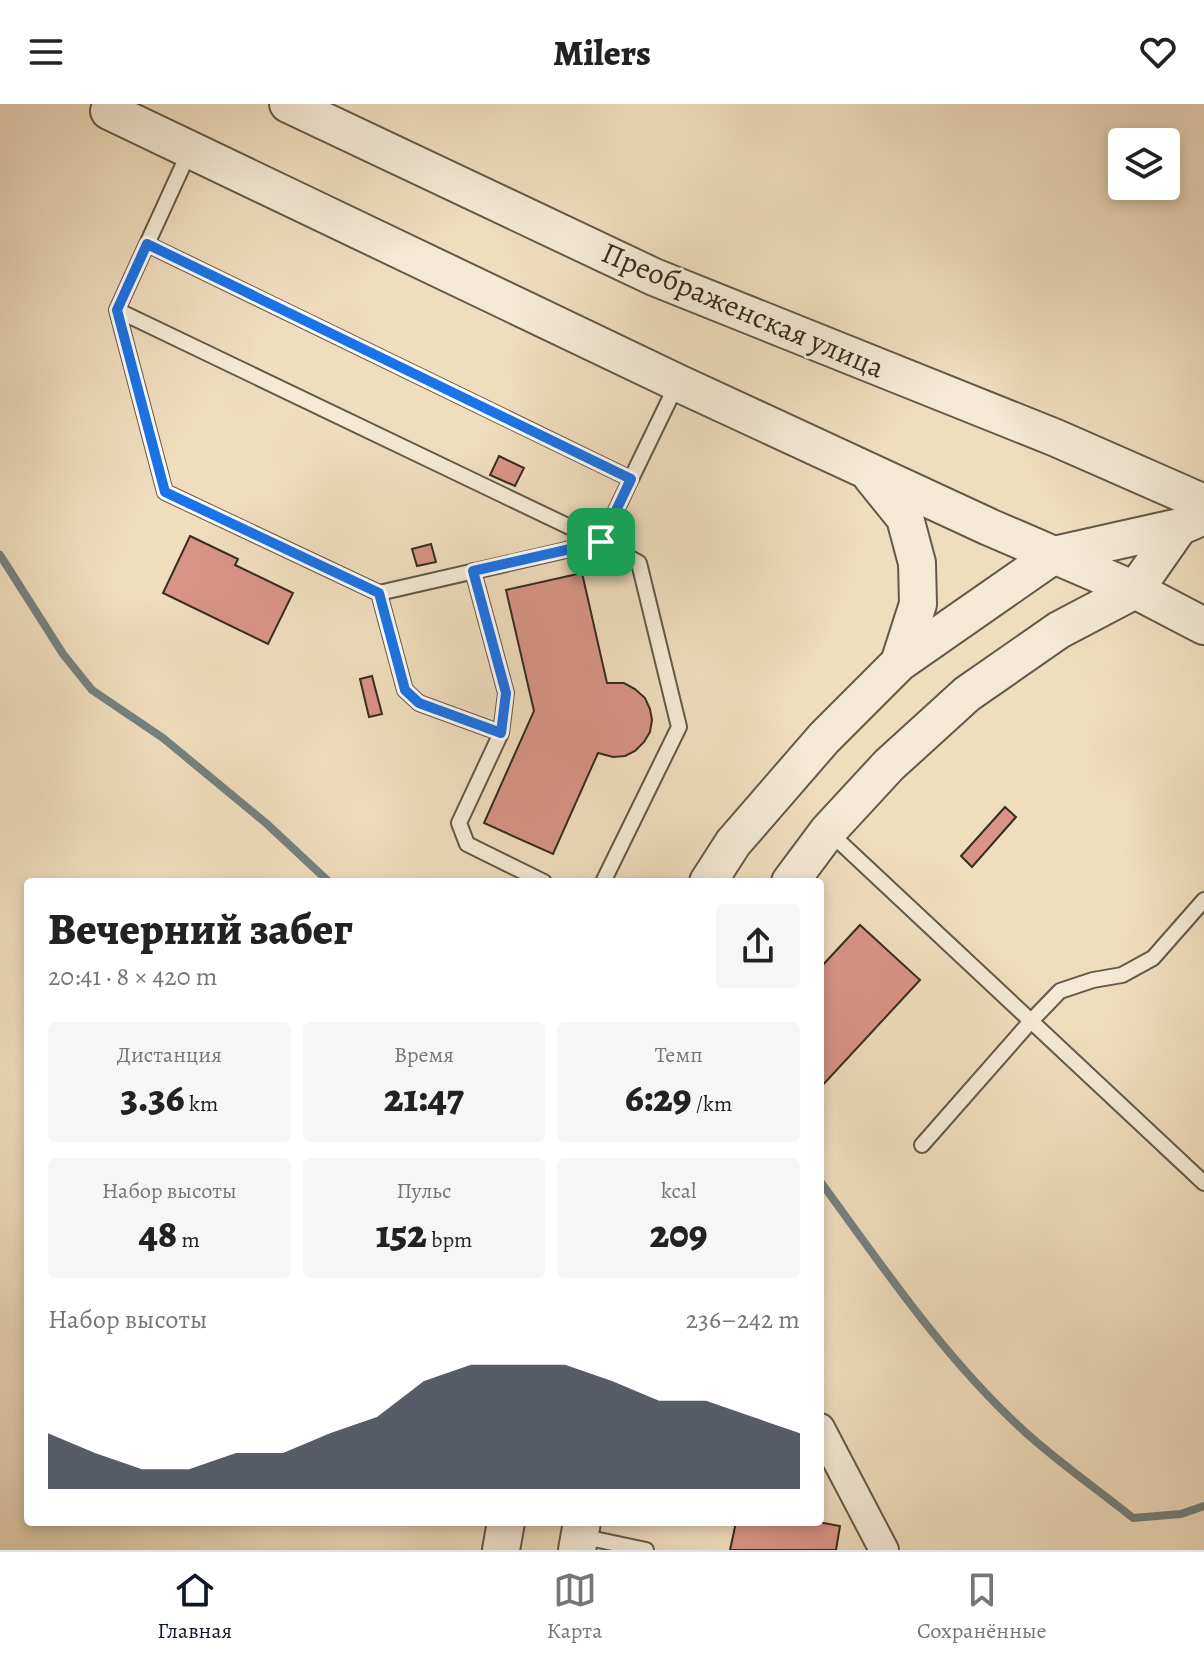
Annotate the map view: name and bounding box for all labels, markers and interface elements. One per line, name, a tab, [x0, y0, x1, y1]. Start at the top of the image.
text: Milers	[553, 28, 651, 77]
icon: menu	[24, 30, 68, 74]
icon: heart	[1136, 30, 1180, 74]
map controls	[1108, 128, 1180, 200]
button: layers	[1108, 128, 1180, 200]
street label: Преображенская улица	[596, 232, 891, 388]
pin	[567, 508, 635, 576]
icon: arrive	[579, 520, 623, 564]
text: Вечерний забег	[48, 899, 353, 959]
button: share	[716, 904, 800, 988]
text: 20:41 · 8 × 420 m	[48, 959, 217, 994]
text: Дистанция	[117, 1040, 222, 1070]
text: Время	[394, 1040, 454, 1070]
text: Темп	[655, 1040, 703, 1070]
text: 3.36	[120, 1070, 185, 1125]
text: 21:47	[384, 1070, 464, 1125]
text: 6:29	[625, 1070, 692, 1125]
text: km	[185, 1089, 218, 1119]
text: /km	[692, 1089, 732, 1119]
text: Набор высоты	[102, 1176, 237, 1206]
text: Пульс	[396, 1176, 452, 1206]
text: kcal	[661, 1176, 696, 1206]
text: 48	[139, 1206, 177, 1261]
text: 152	[376, 1206, 427, 1261]
text: 209	[650, 1206, 708, 1261]
text: m	[177, 1225, 200, 1255]
text: bpm	[427, 1225, 472, 1255]
text: Набор высоты	[48, 1302, 207, 1337]
text: 236–242 m	[686, 1302, 800, 1337]
tab: Главная	[157, 1568, 232, 1646]
tab: Карта	[547, 1568, 602, 1646]
tab: Сохранённые	[917, 1568, 1047, 1646]

